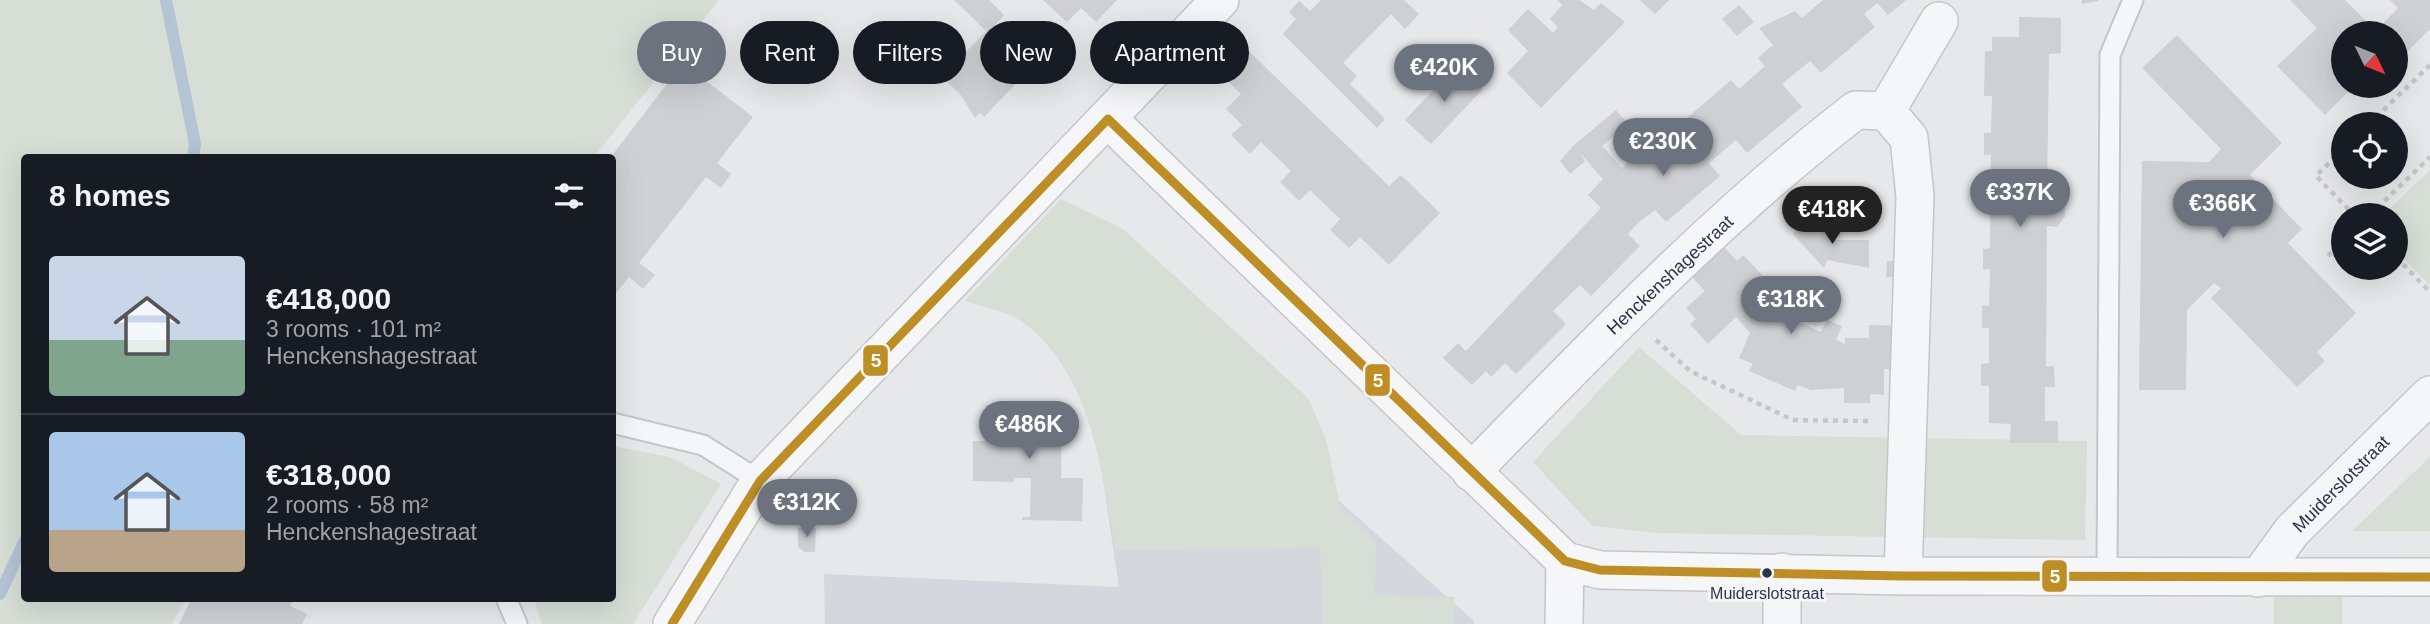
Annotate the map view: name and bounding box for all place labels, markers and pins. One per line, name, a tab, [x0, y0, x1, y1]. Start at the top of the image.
pin: €420K	[1395, 44, 1493, 104]
pin: €230K	[1614, 118, 1712, 178]
pin: €337K	[1971, 170, 2069, 229]
pin: €366K	[2174, 180, 2272, 240]
pin: €418K	[1783, 187, 1881, 246]
pin: €318K	[1742, 276, 1840, 336]
pin: €486K	[980, 402, 1078, 461]
pin: €312K	[758, 480, 856, 539]
marker: Muiderslotstraat	[1760, 566, 1774, 580]
place label: Muiderslotstraat	[1710, 585, 1824, 602]

